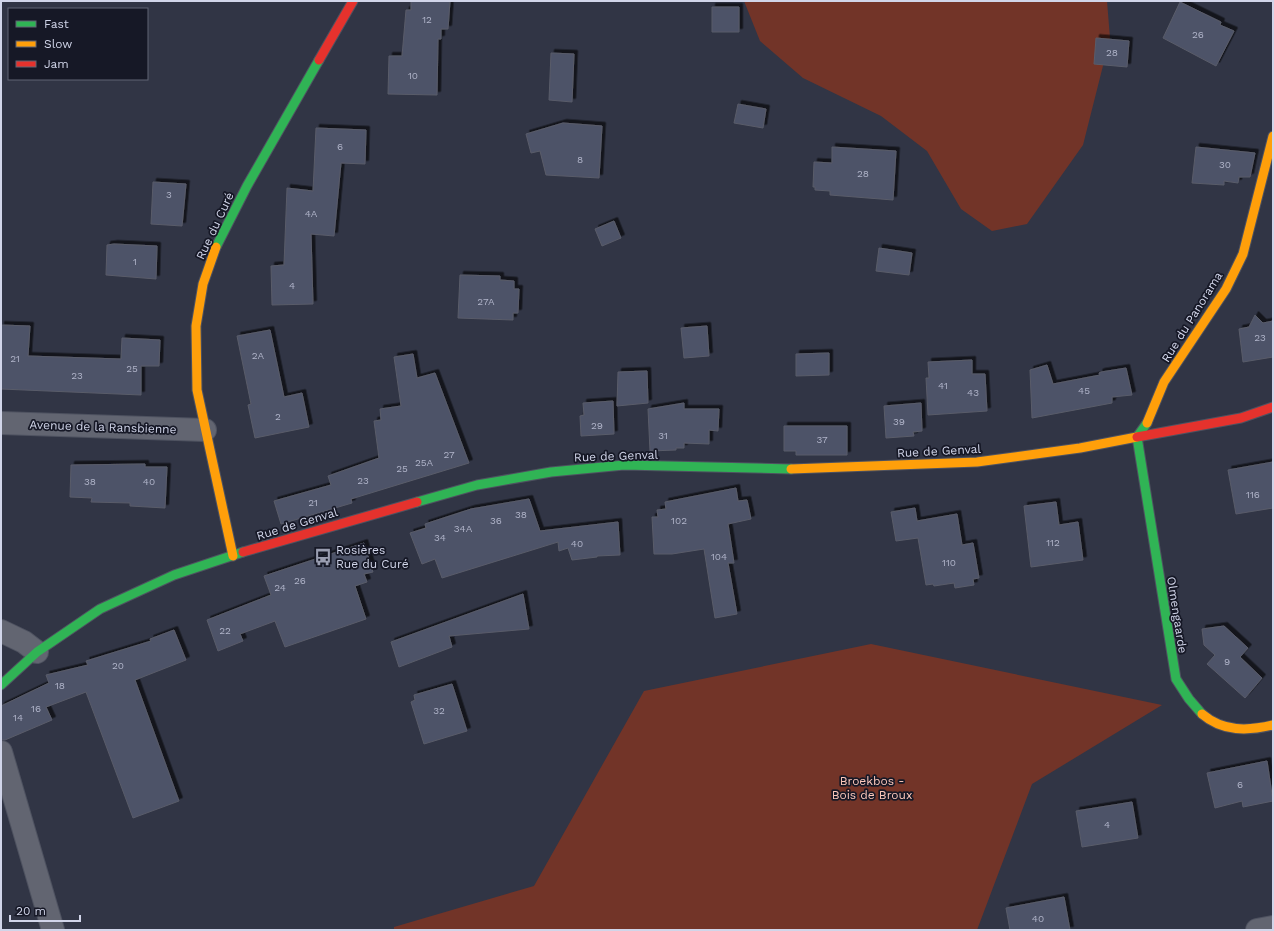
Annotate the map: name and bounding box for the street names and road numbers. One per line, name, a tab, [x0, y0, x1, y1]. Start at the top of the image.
street label: Rue du Curé	[193, 190, 237, 262]
street label: Rue du Panorama	[1159, 269, 1226, 365]
street label: Avenue de la Ransbienne	[29, 417, 177, 437]
street label: Rue de Genval	[897, 442, 982, 460]
street label: Rue de Genval	[574, 448, 659, 464]
street label: Rue de Genval	[255, 505, 340, 543]
street label: Olmengaarde	[1164, 576, 1190, 654]

